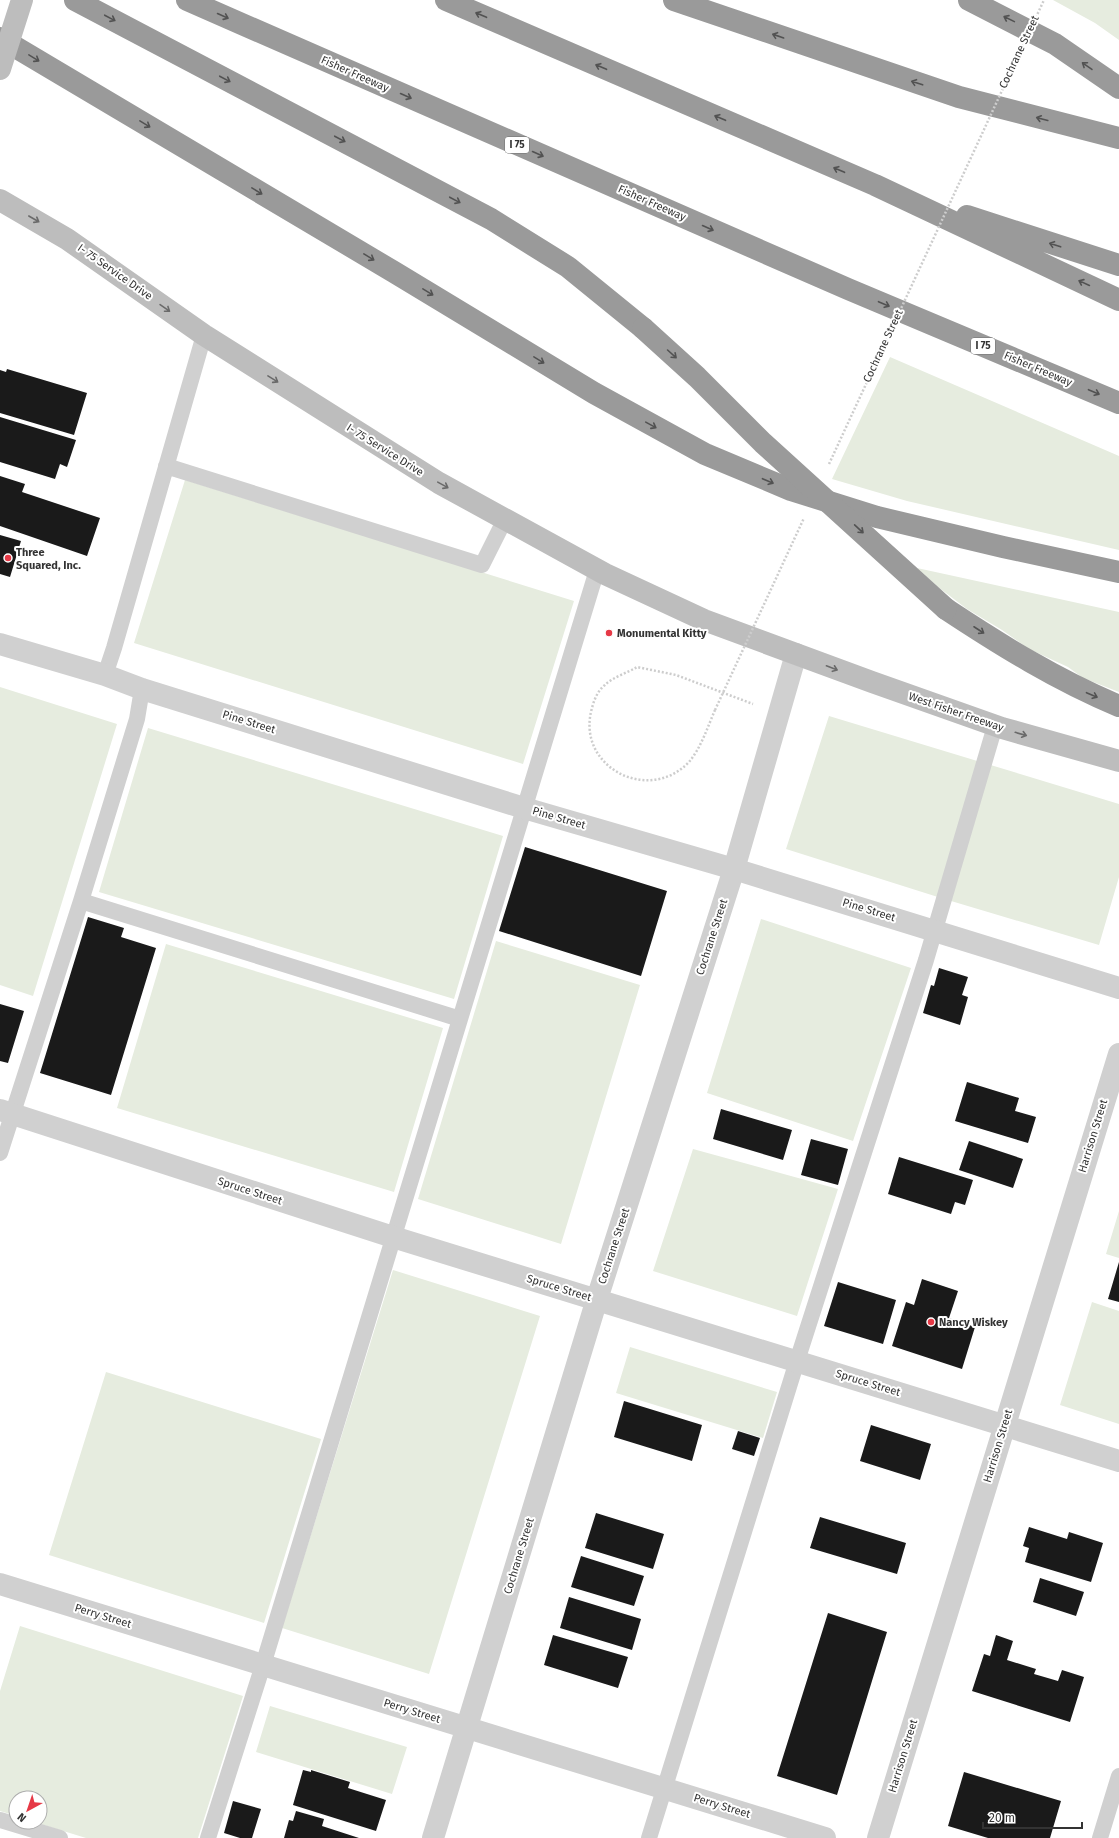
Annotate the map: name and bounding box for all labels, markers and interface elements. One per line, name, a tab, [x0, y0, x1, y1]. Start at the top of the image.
one-way arrow	[476, 11, 488, 18]
one-way arrow	[216, 12, 228, 20]
street label: Cochrane Street	[996, 13, 1042, 91]
one-way arrow	[104, 15, 116, 22]
one-way arrow	[1003, 15, 1015, 22]
one-way arrow	[771, 32, 784, 39]
street label: Fisher Freeway	[319, 53, 391, 95]
one-way arrow	[28, 55, 40, 63]
one-way arrow	[1082, 62, 1093, 70]
one-way arrow	[595, 63, 607, 70]
one-way arrow	[219, 75, 231, 83]
one-way arrow	[910, 79, 923, 86]
one-way arrow	[400, 93, 412, 100]
one-way arrow	[714, 114, 726, 122]
one-way arrow	[1035, 114, 1048, 122]
one-way arrow	[139, 121, 151, 129]
one-way arrow	[334, 136, 346, 144]
road number: I 75	[505, 137, 529, 153]
one-way arrow	[532, 150, 544, 158]
one-way arrow	[834, 166, 846, 173]
street label: Fisher Freeway	[616, 182, 688, 224]
one-way arrow	[251, 187, 263, 195]
one-way arrow	[448, 197, 460, 205]
one-way arrow	[28, 216, 40, 224]
one-way arrow	[702, 225, 714, 232]
one-way arrow	[1050, 240, 1062, 248]
street label: I- 75 Service Drive	[75, 241, 155, 303]
one-way arrow	[363, 253, 375, 261]
one-way arrow	[1078, 279, 1090, 286]
one-way arrow	[422, 288, 433, 296]
one-way arrow	[877, 301, 889, 308]
one-way arrow	[159, 303, 170, 312]
street label: Cochrane Street	[860, 307, 906, 385]
road number: I 75	[971, 338, 995, 354]
street label: Fisher Freeway	[1002, 349, 1075, 389]
one-way arrow	[666, 350, 677, 359]
one-way arrow	[533, 355, 544, 364]
one-way arrow	[267, 375, 278, 383]
one-way arrow	[1087, 389, 1099, 396]
street label: I- 75 Service Drive	[344, 421, 426, 479]
one-way arrow	[645, 421, 657, 429]
one-way arrow	[762, 477, 774, 485]
one-way arrow	[437, 482, 449, 490]
one-way arrow	[853, 524, 863, 533]
place label: Three Squared, Inc.	[16, 546, 81, 572]
marker: Three Squared, Inc.	[3, 553, 13, 563]
one-way arrow	[973, 626, 984, 634]
place label: Monumental Kitty	[617, 627, 707, 640]
marker: Monumental Kitty	[604, 628, 614, 638]
one-way arrow	[826, 664, 838, 672]
street label: West Fisher Freeway	[907, 690, 1006, 735]
one-way arrow	[1085, 691, 1097, 699]
street label: Pine Street	[221, 708, 277, 736]
one-way arrow	[1015, 730, 1028, 738]
street label: Pine Street	[531, 804, 587, 832]
street label: Pine Street	[841, 896, 897, 924]
street label: Cochrane Street	[694, 897, 730, 977]
street label: Harrison Street	[1076, 1098, 1110, 1174]
street label: Spruce Street	[216, 1174, 284, 1208]
street label: Cochrane Street	[596, 1206, 632, 1286]
street label: Spruce Street	[525, 1272, 593, 1304]
place label: Nancy Wiskey	[939, 1316, 1008, 1329]
marker: Nancy Wiskey	[926, 1317, 936, 1327]
street label: Spruce Street	[834, 1367, 902, 1399]
street label: Harrison Street	[981, 1408, 1015, 1484]
street label: Cochrane Street	[501, 1516, 537, 1596]
street label: Perry Street	[73, 1601, 133, 1631]
street label: Perry Street	[382, 1696, 442, 1726]
street label: Harrison Street	[886, 1718, 920, 1794]
north arrow	[8, 1790, 48, 1830]
street label: Perry Street	[692, 1791, 752, 1821]
scale bar	[983, 1804, 1082, 1830]
text: N	[15, 1810, 29, 1825]
text: 20 m	[989, 1811, 1015, 1825]

